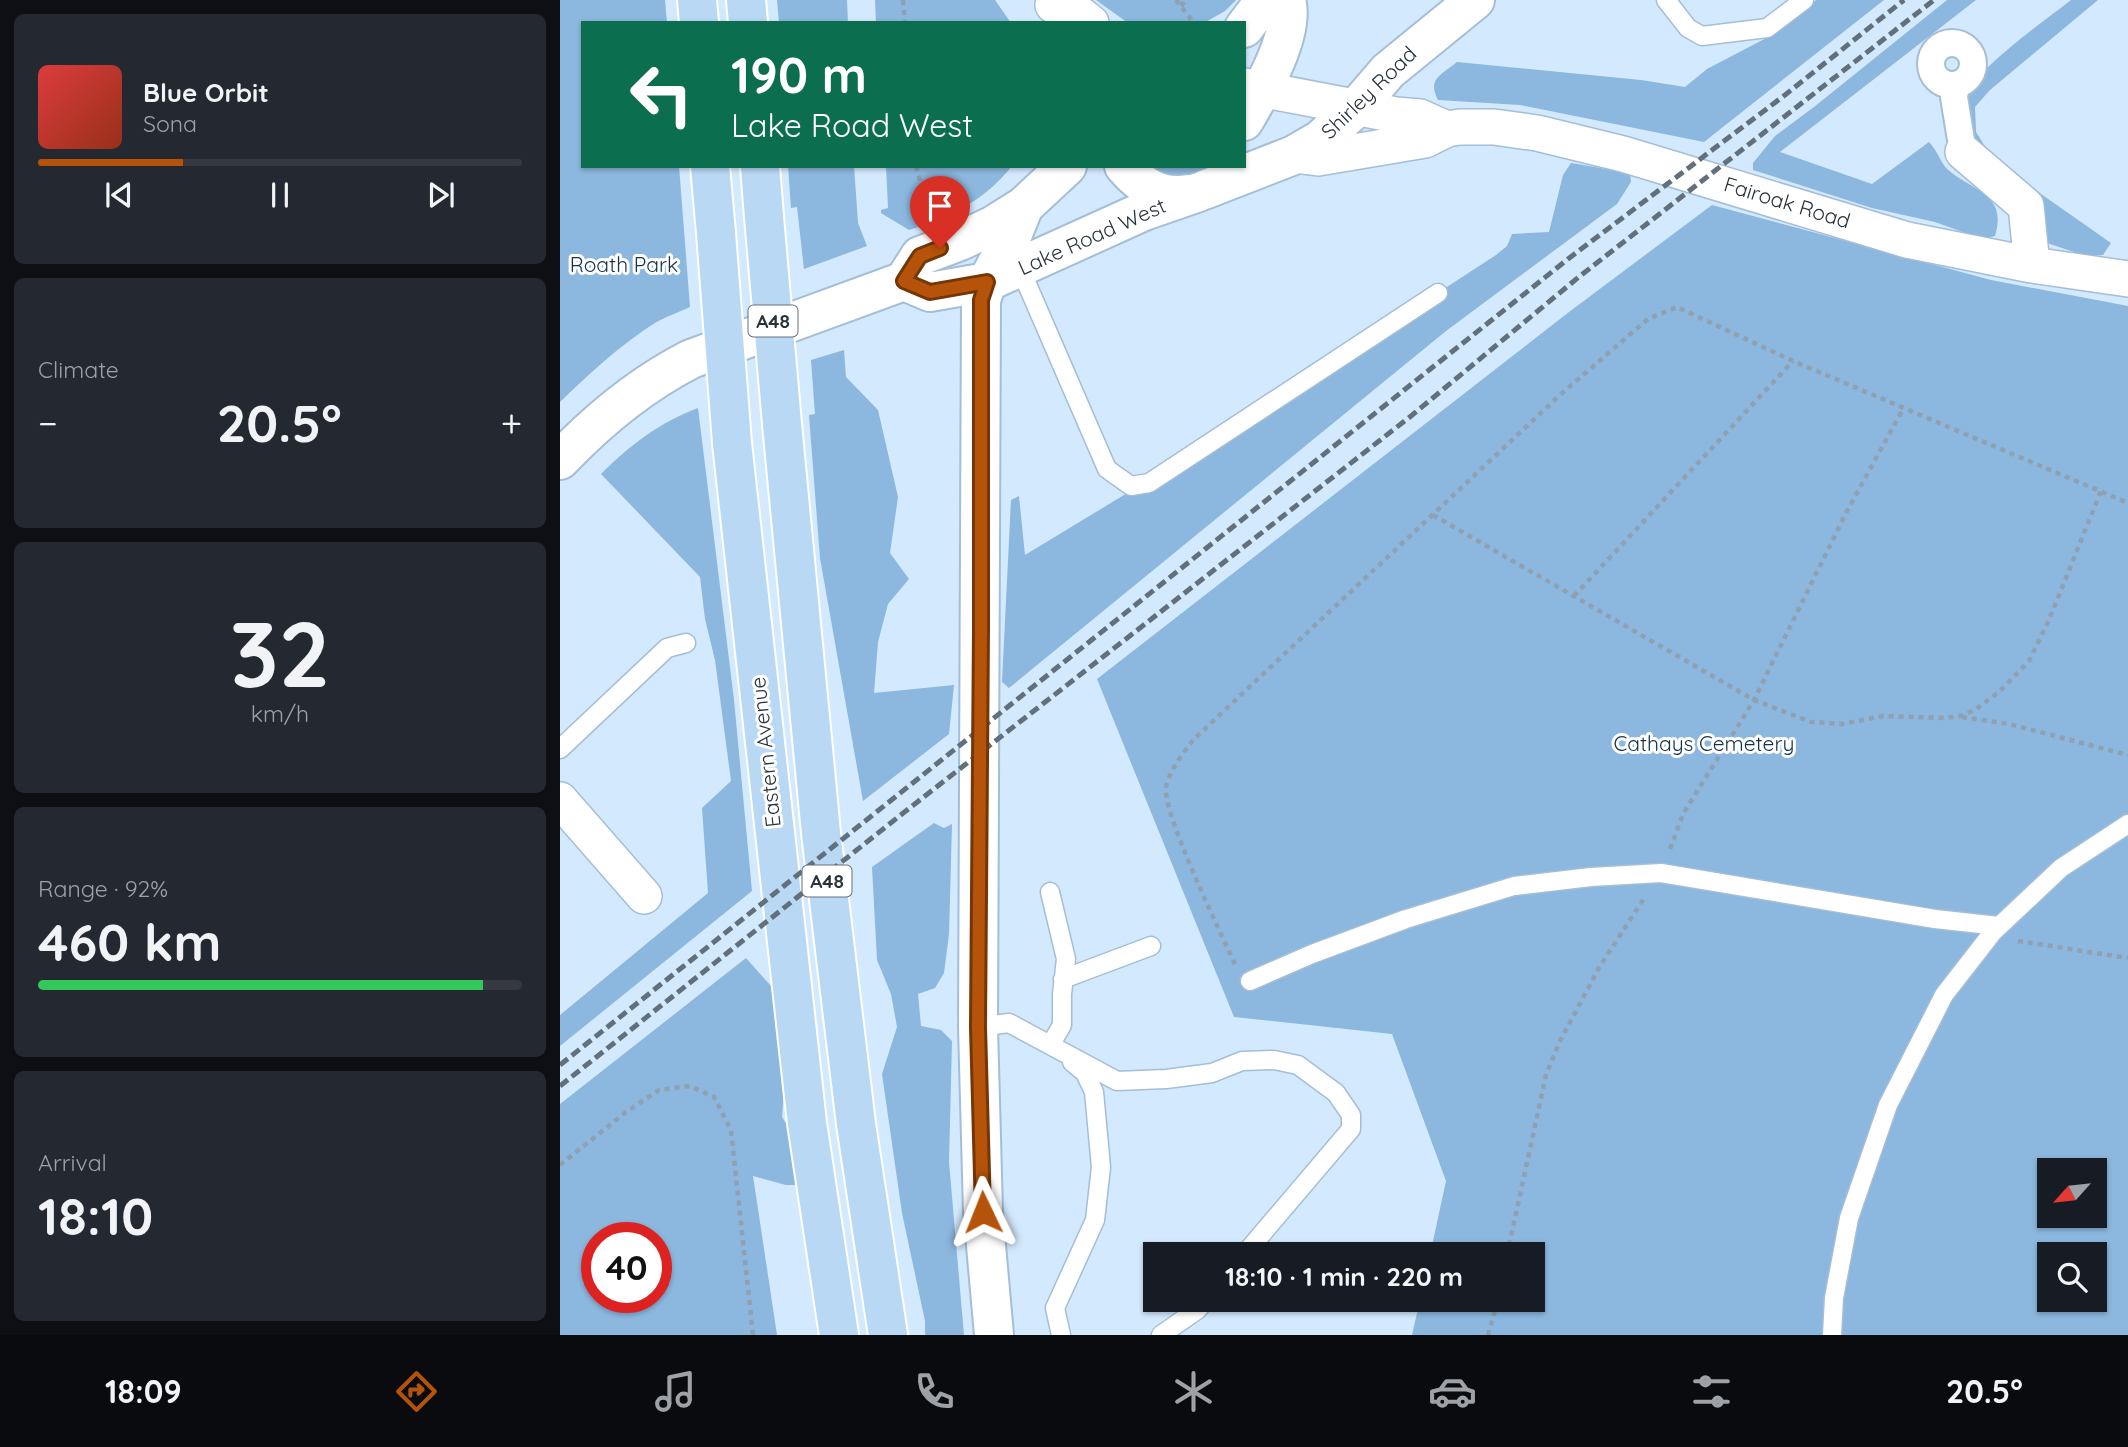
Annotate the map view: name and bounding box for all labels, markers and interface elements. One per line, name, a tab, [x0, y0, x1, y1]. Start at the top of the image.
street label: Shirley Road	[1315, 40, 1421, 144]
text: 190 m	[731, 44, 867, 105]
icon: left	[616, 49, 707, 140]
text: Blue Orbit	[143, 76, 269, 109]
text: Lake Road West	[731, 105, 973, 145]
text: Sona	[143, 109, 197, 138]
street label: Fairoak Road	[1721, 170, 1854, 234]
icon: previous	[100, 176, 138, 214]
icon: pause	[261, 176, 299, 214]
icon: next	[422, 176, 460, 214]
pin	[910, 176, 970, 248]
icon: arrive	[921, 187, 959, 225]
street label: Lake Road West	[1014, 192, 1169, 280]
park label: Roath Park	[570, 251, 678, 277]
road number: A48	[748, 306, 798, 336]
text: Climate	[38, 355, 119, 384]
text: 20.5°	[217, 390, 342, 455]
text: −	[38, 399, 58, 447]
text: +	[501, 399, 522, 447]
text: 32	[230, 596, 330, 710]
street label: Eastern Avenue	[744, 676, 786, 829]
text: km/h	[251, 699, 309, 728]
park label: Cathays Cemetery	[1614, 730, 1795, 756]
road number: A48	[803, 866, 852, 897]
text: Range · 92%	[38, 874, 168, 903]
text: 460 km	[38, 909, 221, 974]
text: Arrival	[38, 1148, 107, 1177]
north arrow	[2037, 1158, 2107, 1228]
map controls	[2037, 1158, 2107, 1312]
position arrow	[946, 1175, 1020, 1249]
text: 18:10	[38, 1183, 153, 1248]
speed limit sign: 40	[581, 1222, 672, 1313]
button: search	[2037, 1242, 2107, 1312]
text: 18:10 · 1 min · 220 m	[1225, 1260, 1463, 1293]
icon: directions	[392, 1367, 441, 1416]
icon: music	[651, 1367, 700, 1416]
icon: phone	[910, 1367, 959, 1416]
icon: climate	[1169, 1367, 1218, 1416]
icon: car	[1428, 1367, 1477, 1416]
icon: filters	[1687, 1367, 1736, 1416]
text: 18:09	[105, 1371, 182, 1411]
text: 20.5°	[1946, 1371, 2023, 1411]

